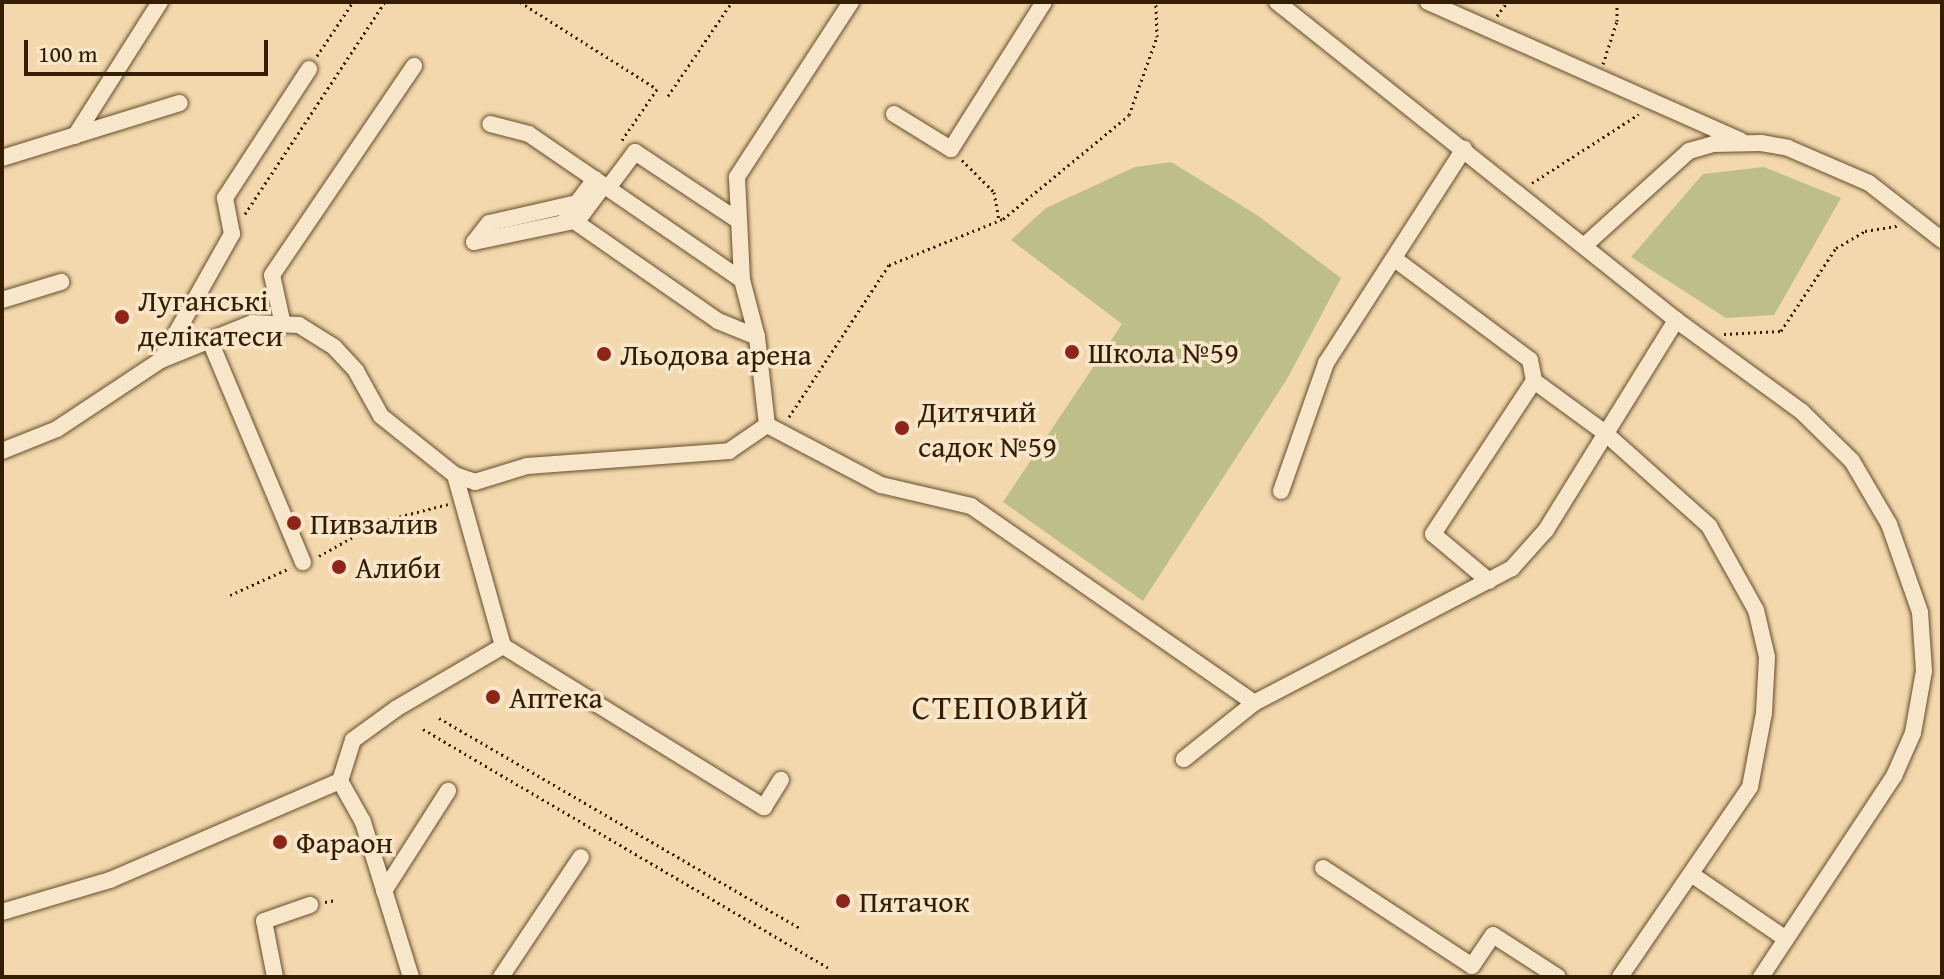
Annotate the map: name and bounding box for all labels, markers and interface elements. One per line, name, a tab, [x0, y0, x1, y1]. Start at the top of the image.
scale bar	[28, 24, 272, 74]
text: 100 m	[38, 36, 98, 71]
place label: Луганські делікатеси	[138, 282, 283, 352]
marker: Луганські делікатеси	[113, 308, 131, 326]
place label: Школа №59	[1088, 334, 1239, 370]
place label: Льодова арена	[620, 336, 812, 372]
marker: Школа №59	[1063, 343, 1081, 361]
marker: Льодова арена	[595, 345, 613, 363]
place label: Дитячий садок №59	[918, 393, 1057, 464]
marker: Дитячий садок №59	[893, 419, 911, 437]
place label: Пивзалив	[310, 505, 438, 541]
marker: Пивзалив	[285, 514, 303, 532]
place label: Алиби	[355, 549, 441, 585]
marker: Алиби	[330, 558, 348, 576]
place label: Аптека	[509, 679, 603, 715]
district label: СТЕПОВИЙ	[912, 687, 1090, 727]
marker: Аптека	[484, 688, 502, 706]
place label: Фараон	[296, 824, 393, 860]
marker: Фараон	[271, 833, 289, 851]
place label: Пятачок	[859, 883, 969, 919]
marker: Пятачок	[834, 892, 852, 910]

